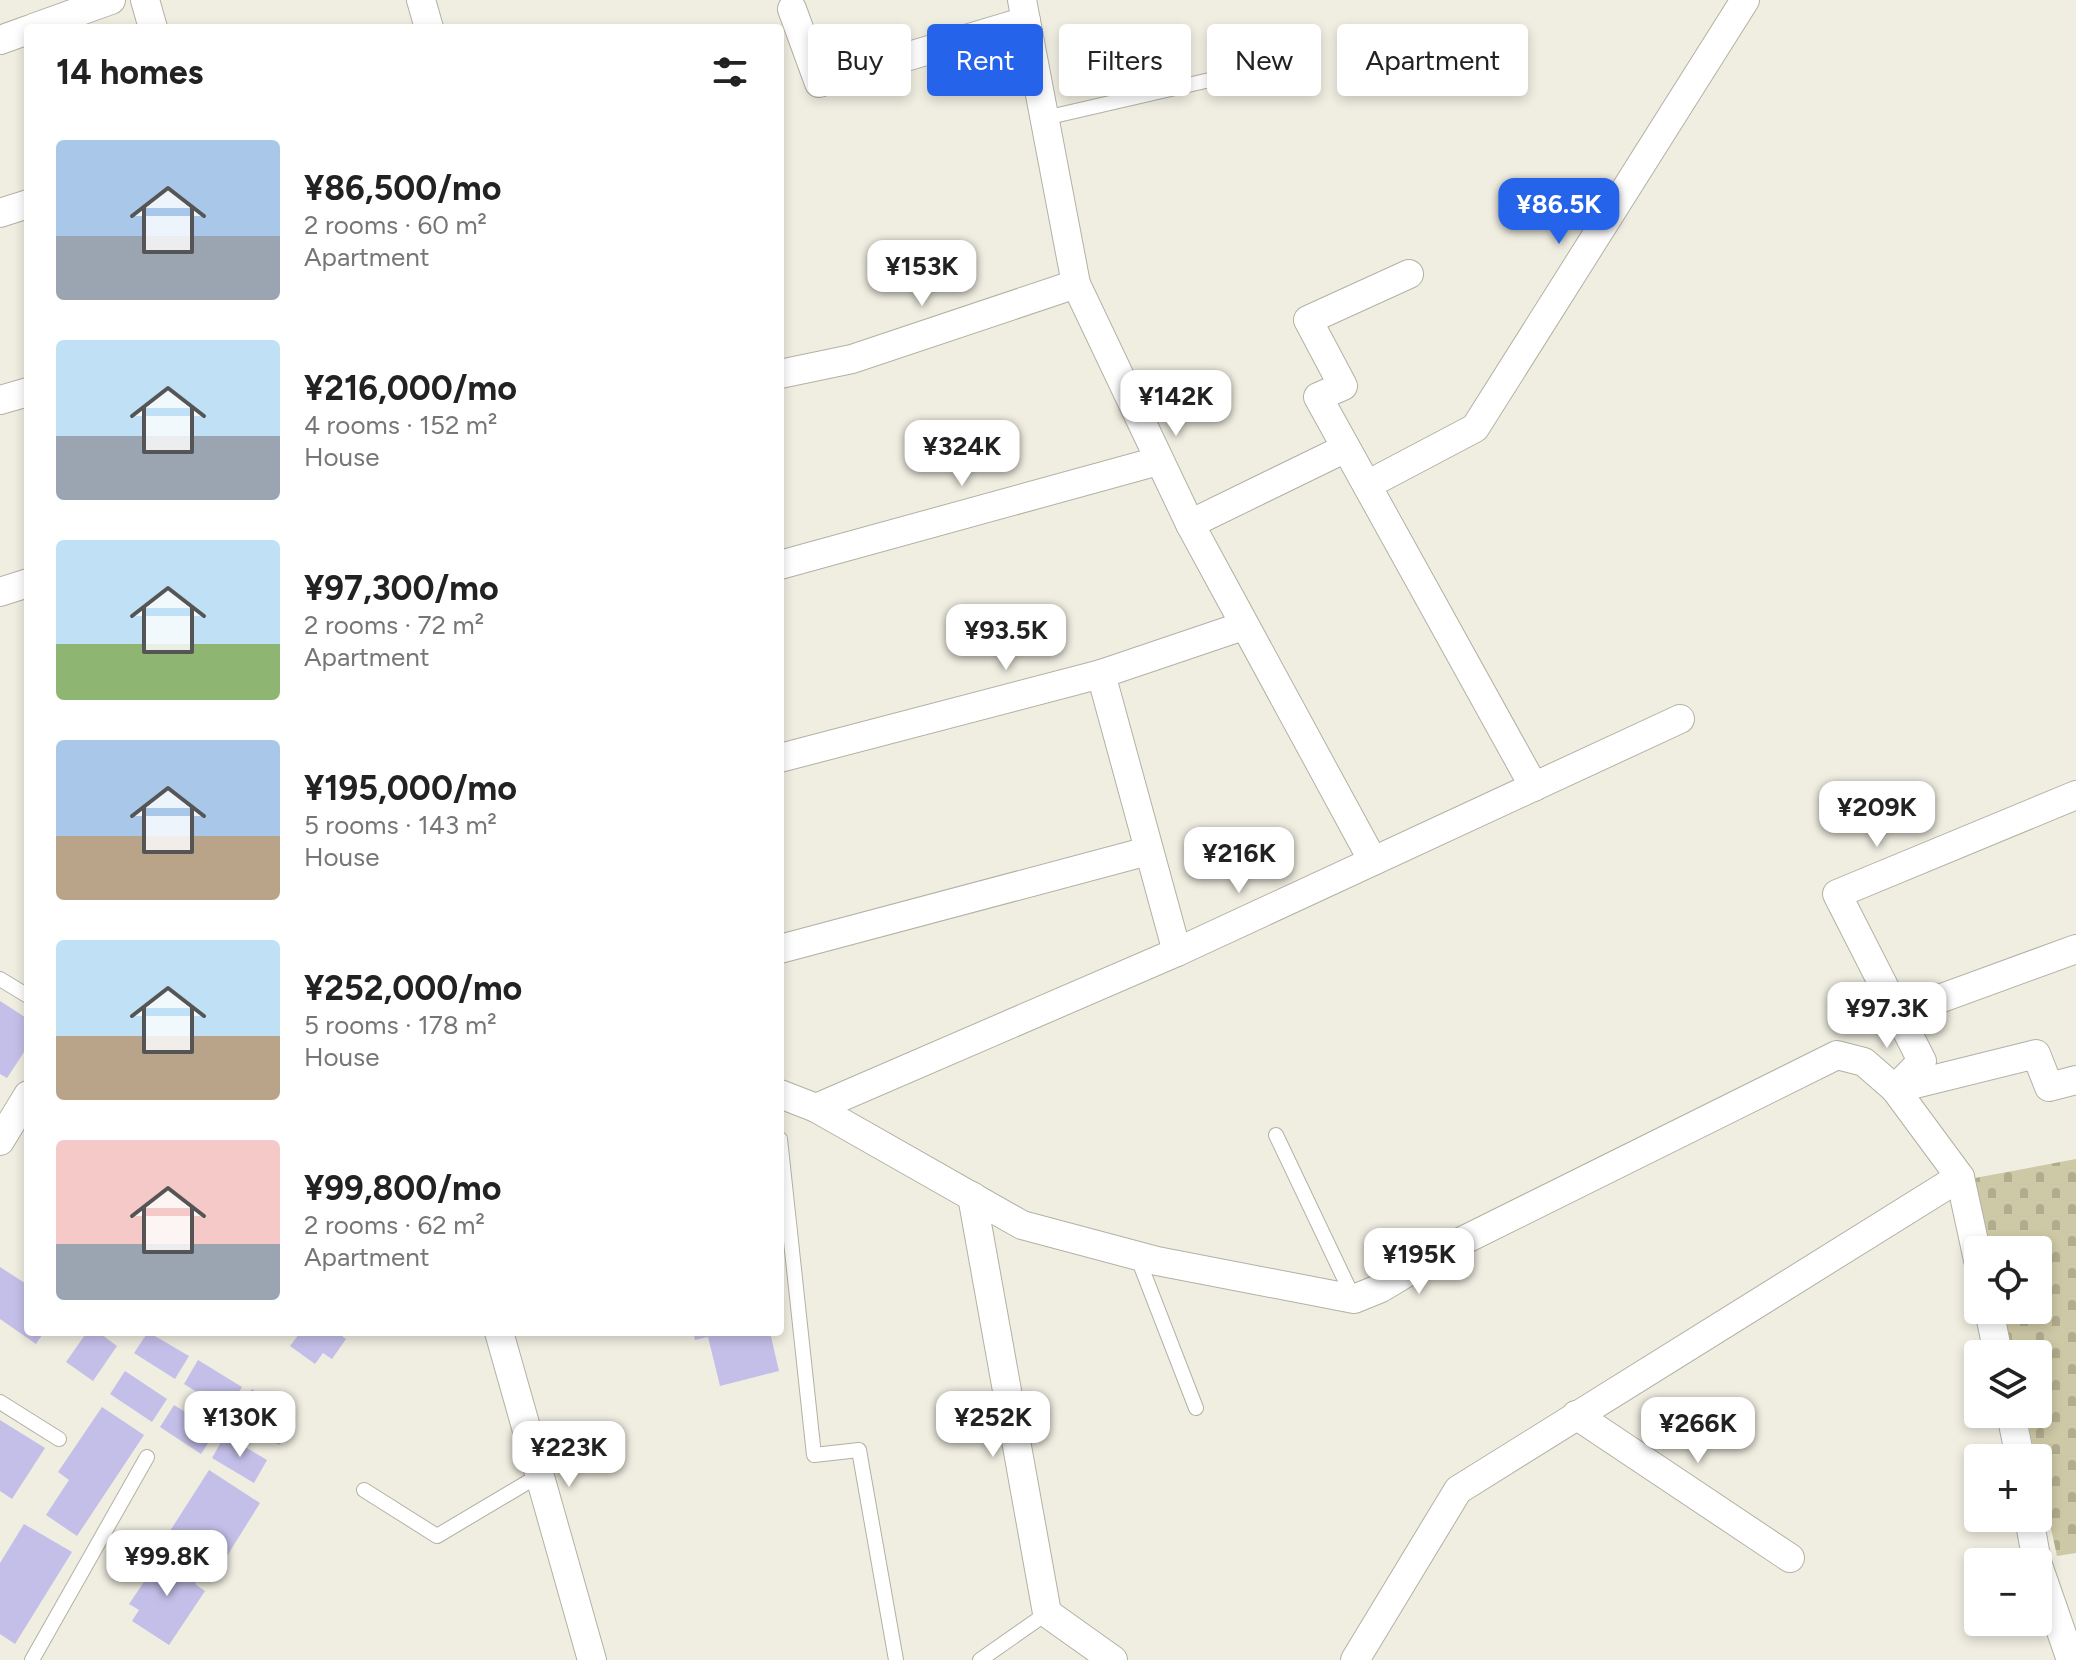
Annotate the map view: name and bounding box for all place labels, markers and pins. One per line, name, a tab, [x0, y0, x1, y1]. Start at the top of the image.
pin: ¥86.5K	[1494, 178, 1624, 246]
pin: ¥153K	[866, 240, 978, 308]
pin: ¥142K	[1120, 370, 1232, 438]
pin: ¥324K	[906, 420, 1018, 488]
pin: ¥93.5K	[941, 604, 1071, 672]
pin: ¥209K	[1821, 781, 1933, 849]
pin: ¥216K	[1183, 827, 1295, 895]
pin: ¥97.3K	[1822, 982, 1952, 1050]
pin: ¥195K	[1363, 1228, 1475, 1296]
pin: ¥130K	[184, 1391, 296, 1459]
pin: ¥252K	[937, 1391, 1049, 1459]
pin: ¥266K	[1642, 1397, 1754, 1465]
pin: ¥223K	[513, 1421, 625, 1489]
pin: ¥99.8K	[102, 1530, 232, 1598]

